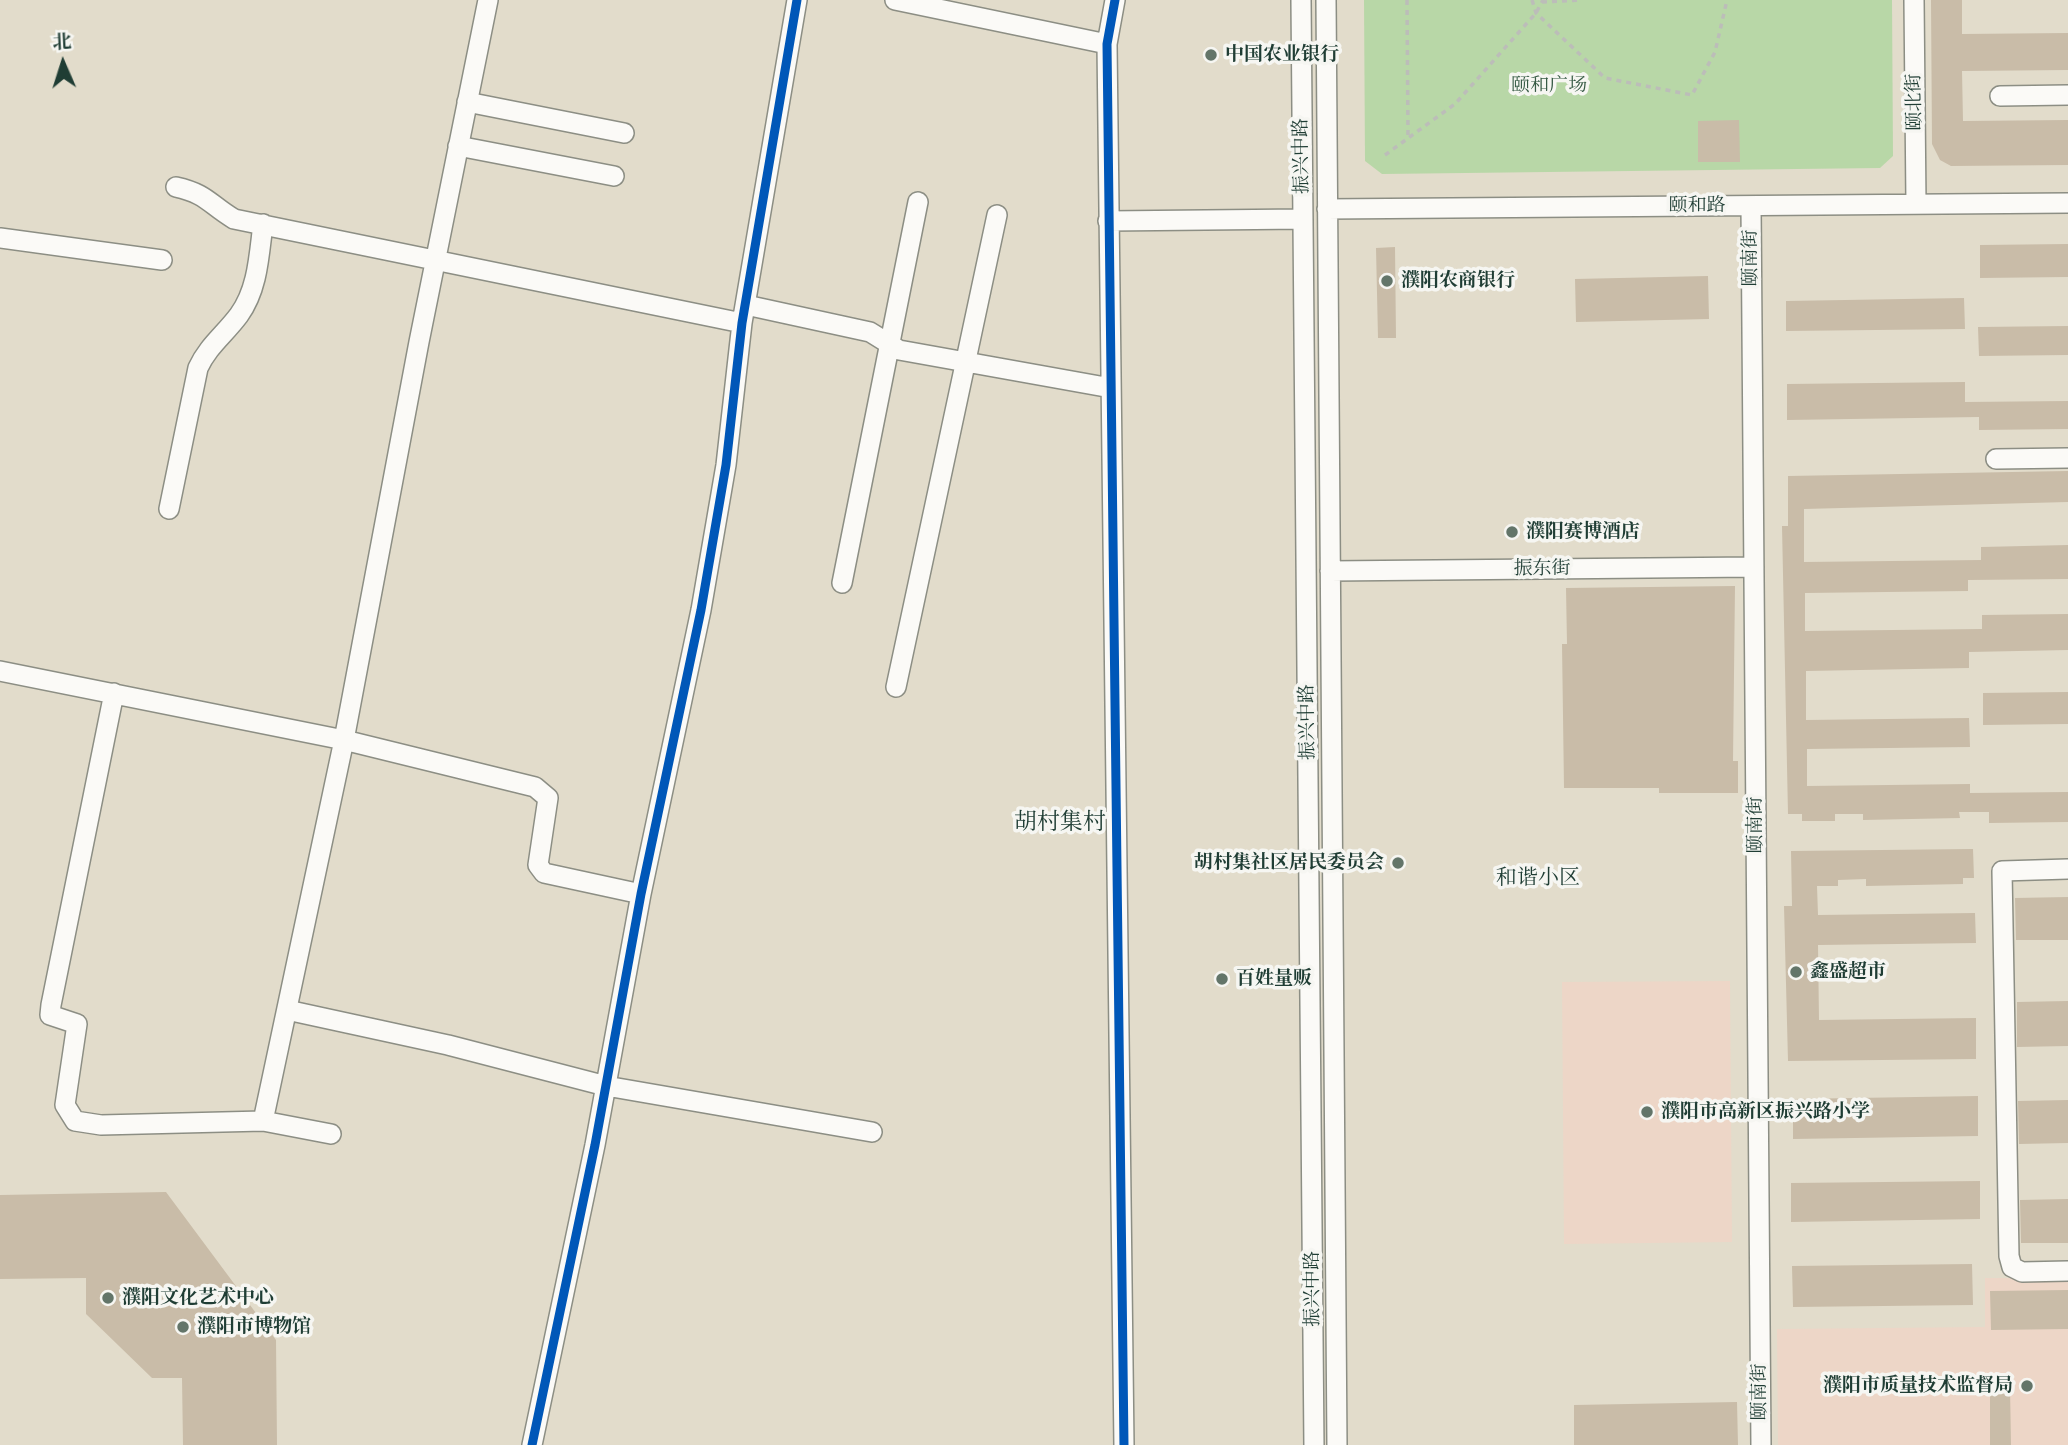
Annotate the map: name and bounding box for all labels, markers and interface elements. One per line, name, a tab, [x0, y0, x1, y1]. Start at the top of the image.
north arrow	[28, 28, 98, 98]
text: 北	[52, 30, 72, 54]
place label: 中国农业银行	[1225, 44, 1339, 66]
marker: 中国农业银行	[1203, 47, 1219, 63]
street label: 颐北街	[1903, 73, 1927, 131]
park label: 颐和广场	[1511, 75, 1587, 97]
street label: 振兴中路	[1290, 118, 1314, 194]
street label: 颐和路	[1669, 195, 1725, 217]
street label: 颐南街	[1740, 230, 1762, 286]
place label: 濮阳农商银行	[1401, 270, 1515, 292]
marker: 濮阳农商银行	[1379, 273, 1395, 289]
place label: 濮阳赛博酒店	[1526, 521, 1640, 543]
marker: 濮阳赛博酒店	[1504, 524, 1520, 540]
street label: 振东街	[1514, 558, 1570, 580]
street label: 振兴中路	[1296, 684, 1320, 760]
street label: 颐南街	[1745, 797, 1767, 853]
district label: 胡村集村	[1014, 809, 1106, 837]
place label: 胡村集社区居民委员会	[1194, 852, 1384, 874]
marker: 胡村集社区居民委员会	[1390, 855, 1406, 871]
district label: 和谐小区	[1496, 866, 1580, 892]
place label: 鑫盛超市	[1810, 961, 1886, 983]
marker: 鑫盛超市	[1788, 964, 1804, 980]
place label: 百姓量贩	[1236, 968, 1312, 990]
marker: 百姓量贩	[1214, 971, 1230, 987]
place label: 濮阳市高新区振兴路小学	[1661, 1101, 1870, 1123]
marker: 濮阳市高新区振兴路小学	[1639, 1104, 1655, 1120]
street label: 振兴中路	[1302, 1251, 1324, 1327]
place label: 濮阳文化艺术中心	[122, 1287, 274, 1309]
marker: 濮阳文化艺术中心	[100, 1290, 116, 1306]
place label: 濮阳市博物馆	[197, 1316, 311, 1338]
marker: 濮阳市博物馆	[175, 1319, 191, 1335]
street label: 颐南街	[1749, 1364, 1771, 1420]
place label: 濮阳市质量技术监督局	[1823, 1375, 2013, 1397]
marker: 濮阳市质量技术监督局	[2019, 1378, 2035, 1394]

